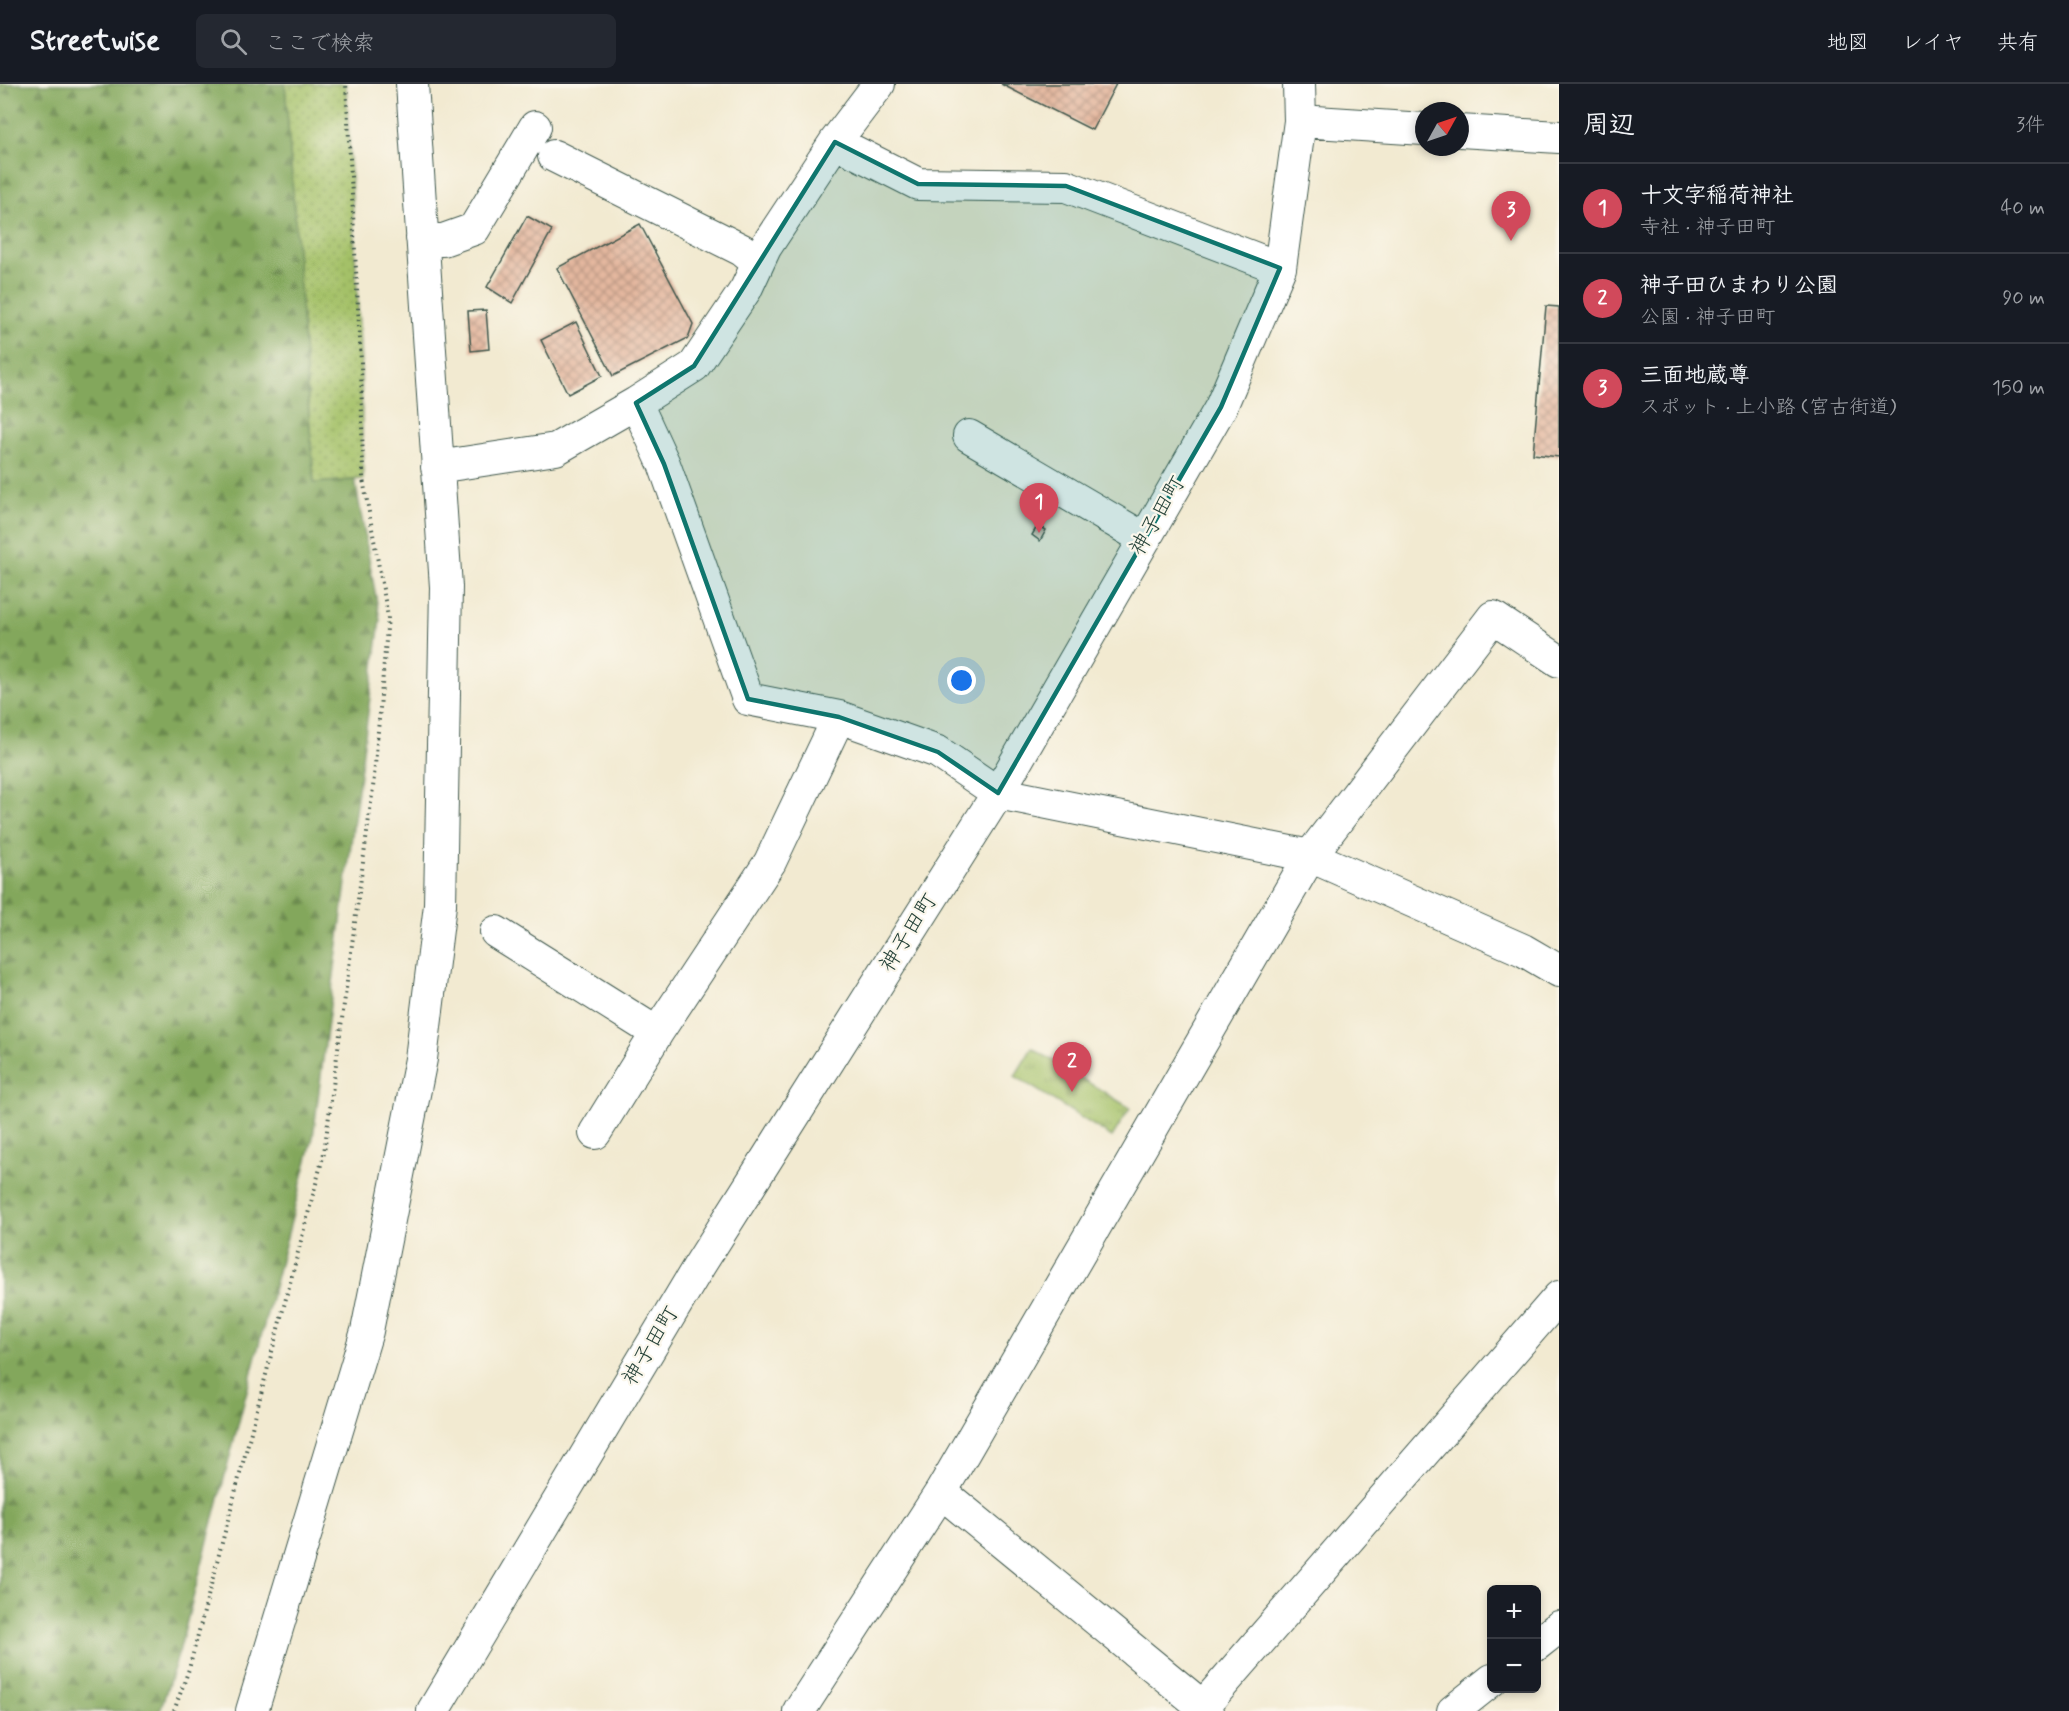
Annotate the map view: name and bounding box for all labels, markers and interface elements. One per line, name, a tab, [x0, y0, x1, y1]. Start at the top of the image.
search box	[196, 14, 616, 68]
text: Streetwise	[30, 23, 160, 60]
icon: search	[217, 25, 250, 58]
text: 地図	[1827, 29, 1869, 57]
text: レイヤ	[1902, 29, 1964, 57]
text: 共有	[1997, 29, 2039, 57]
text: ここで検索	[265, 30, 375, 58]
north arrow	[1415, 102, 1469, 156]
text: 周辺	[1583, 109, 1635, 143]
text: 3件	[2016, 112, 2045, 139]
text: 十文字稲荷神社	[1640, 182, 1794, 210]
pin: 3	[1492, 192, 1530, 241]
text: 1	[1598, 195, 1607, 222]
text: 40 m	[2001, 195, 2045, 222]
text: 寺社 · 神子田町	[1640, 214, 1775, 241]
text: 神子田ひまわり公園	[1640, 272, 1838, 300]
text: 2	[1598, 285, 1607, 312]
text: 90 m	[2002, 285, 2045, 312]
text: 公園 · 神子田町	[1640, 304, 1775, 331]
text: 三面地蔵尊	[1640, 362, 1750, 390]
text: 3	[1598, 375, 1607, 402]
text: 150 m	[1992, 375, 2045, 402]
text: スポット · 上小路 (宮古街道)	[1640, 394, 1896, 421]
street label: 神子田町	[1124, 471, 1192, 561]
pin: 1	[1020, 484, 1058, 533]
your location	[947, 666, 976, 695]
street label: 神子田町	[874, 888, 944, 978]
pin: 2	[1052, 1042, 1092, 1092]
street label: 神子田町	[616, 1301, 686, 1391]
map controls	[1487, 1585, 1541, 1693]
button: +	[1487, 1585, 1541, 1639]
button: −	[1487, 1639, 1541, 1693]

